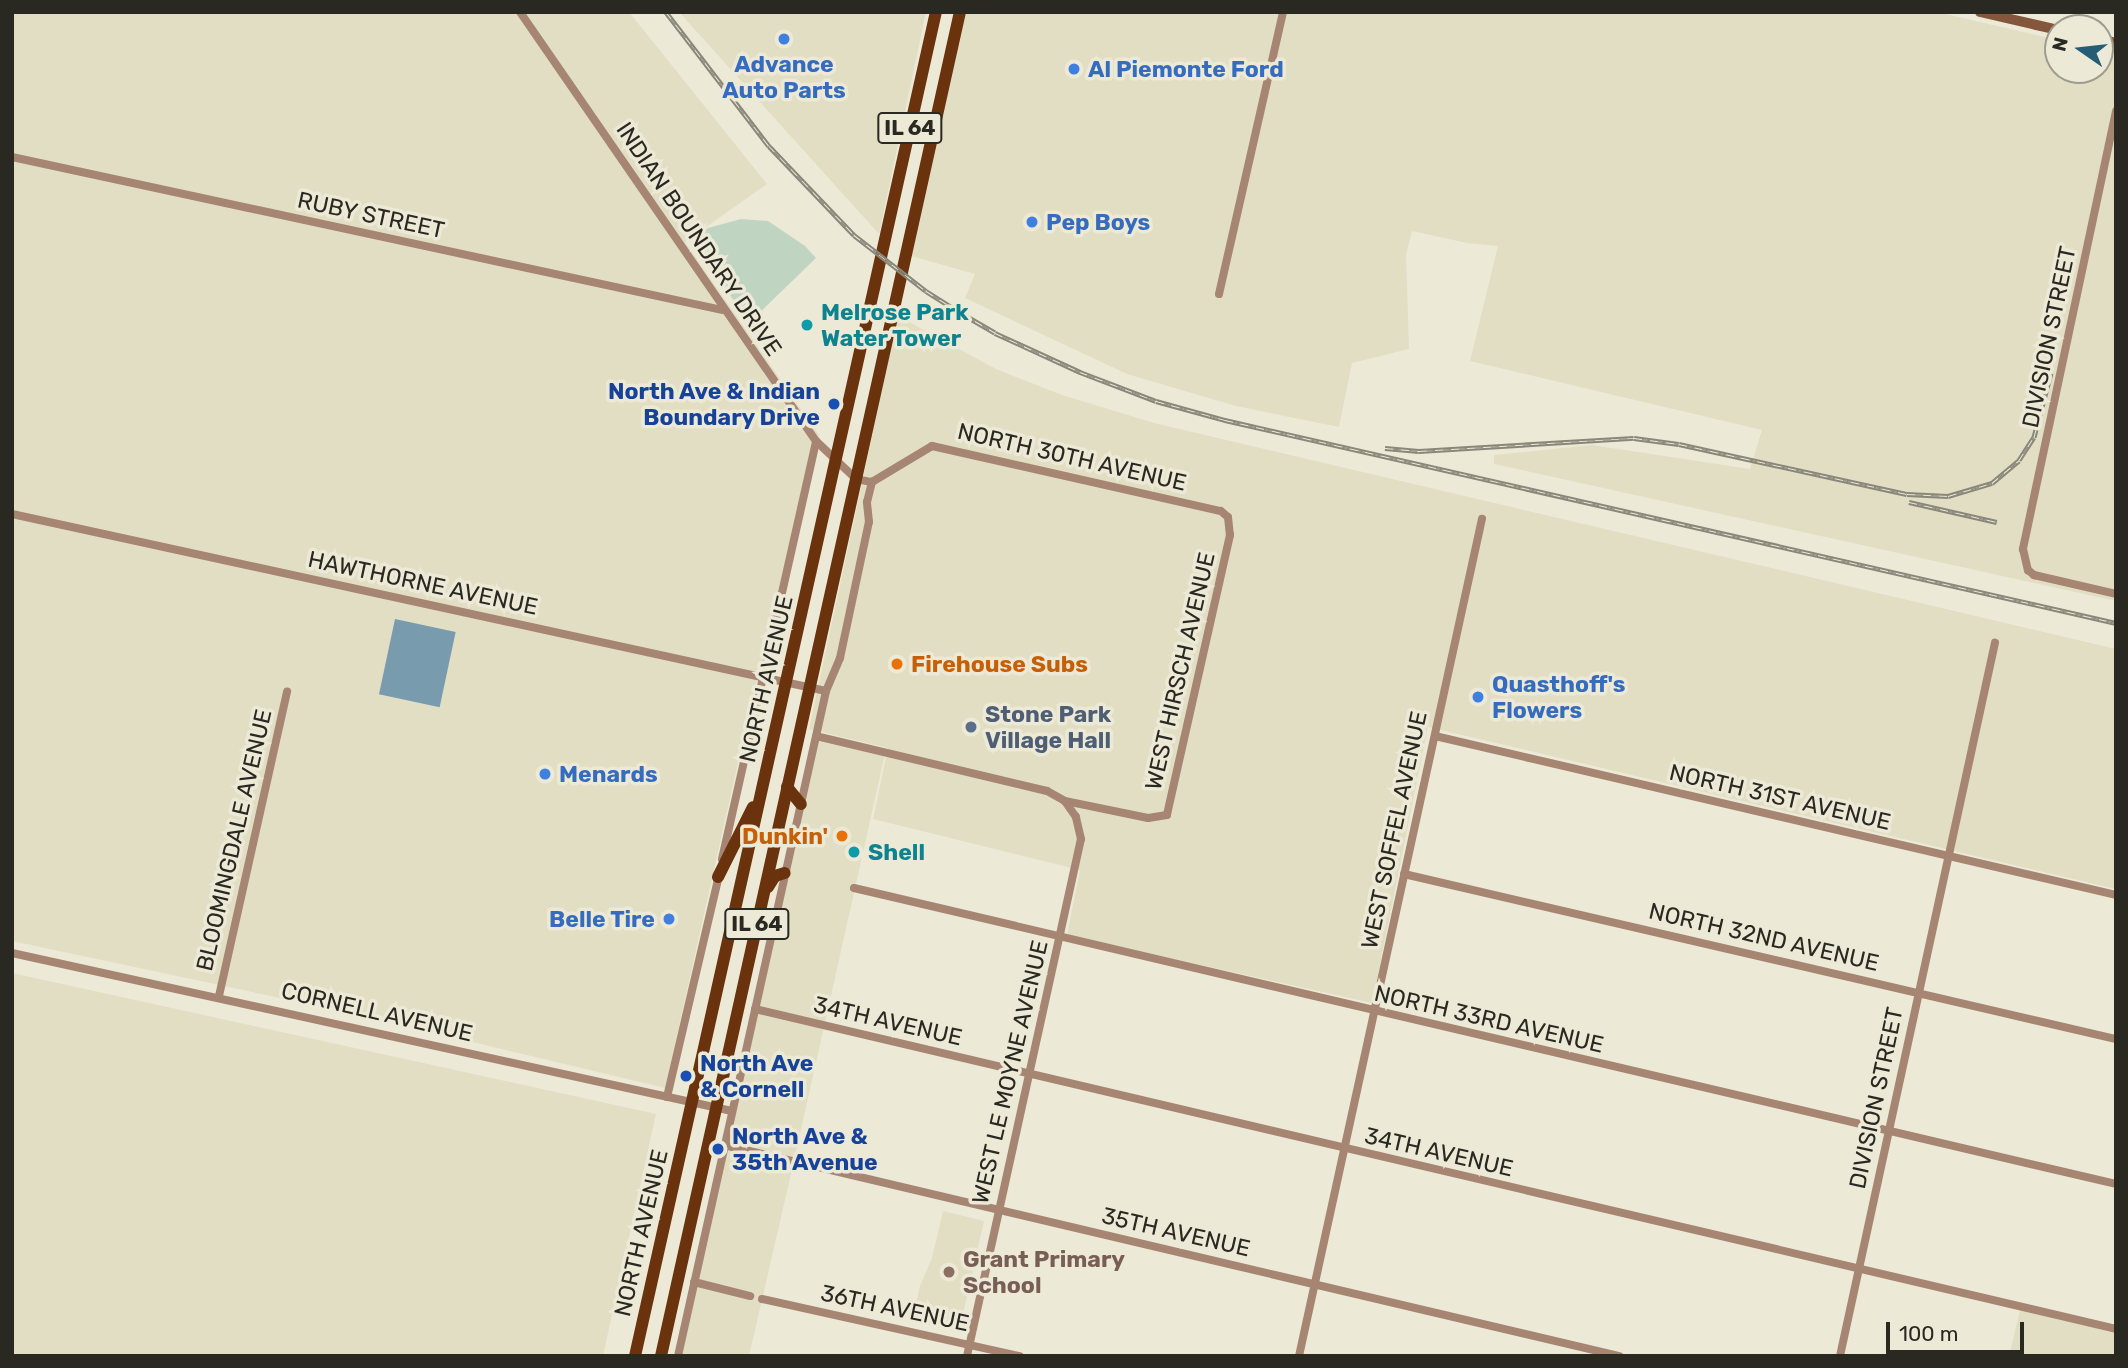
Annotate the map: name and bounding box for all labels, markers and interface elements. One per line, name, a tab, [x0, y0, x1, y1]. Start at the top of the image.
north arrow	[2044, 14, 2114, 84]
marker: Advance Auto Parts	[776, 31, 792, 47]
text: N	[2047, 35, 2073, 54]
place label: Advance Auto Parts	[722, 50, 846, 104]
place label: Al Piemonte Ford	[1088, 55, 1284, 83]
marker: Al Piemonte Ford	[1066, 61, 1082, 77]
road number: IL 64	[877, 110, 943, 146]
street label: INDIAN BOUNDARY DRIVE	[610, 117, 788, 361]
street label: RUBY STREET	[295, 186, 447, 244]
place label: Pep Boys	[1046, 208, 1150, 236]
marker: Pep Boys	[1024, 214, 1040, 230]
street label: DIVISION STREET	[2016, 244, 2082, 430]
place label: Melrose Park Water Tower	[821, 298, 969, 352]
marker: Melrose Park Water Tower	[799, 317, 815, 333]
place label: North Ave & Indian Boundary Drive	[607, 377, 820, 431]
marker: North Ave & Indian Boundary Drive	[826, 396, 842, 412]
street label: NORTH 30TH AVENUE	[955, 417, 1189, 497]
street label: HAWTHORNE AVENUE	[305, 545, 541, 621]
street label: WEST HIRSCH AVENUE	[1139, 549, 1221, 793]
street label: NORTH AVENUE	[733, 593, 799, 765]
place label: Firehouse Subs	[911, 650, 1088, 678]
marker: Firehouse Subs	[889, 656, 905, 672]
place label: Quasthoff's Flowers	[1492, 670, 1625, 724]
marker: Quasthoff's Flowers	[1470, 689, 1486, 705]
place label: Stone Park Village Hall	[985, 700, 1111, 754]
street label: BLOOMINGDALE AVENUE	[190, 706, 278, 974]
street label: WEST SOFFEL AVENUE	[1355, 708, 1433, 952]
marker: Stone Park Village Hall	[963, 719, 979, 735]
street label: NORTH 31ST AVENUE	[1666, 758, 1894, 836]
place label: Menards	[559, 760, 658, 788]
marker: Menards	[537, 766, 553, 782]
place label: Dunkin'	[742, 822, 828, 850]
marker: Dunkin'	[834, 828, 850, 844]
place label: Shell	[868, 838, 925, 866]
marker: Shell	[846, 844, 862, 860]
street label: NORTH 32ND AVENUE	[1646, 897, 1882, 977]
place label: Belle Tire	[549, 905, 655, 933]
road number: IL 64	[724, 906, 790, 942]
marker: Belle Tire	[661, 911, 677, 927]
street label: WEST LE MOYNE AVENUE	[966, 937, 1054, 1207]
street label: CORNELL AVENUE	[278, 976, 476, 1048]
street label: NORTH 33RD AVENUE	[1371, 979, 1607, 1059]
street label: 34TH AVENUE	[811, 990, 965, 1052]
street label: DIVISION STREET	[1843, 1005, 1909, 1191]
place label: North Ave & Cornell	[700, 1049, 814, 1103]
marker: North Ave & Cornell	[678, 1068, 694, 1084]
street label: 34TH AVENUE	[1362, 1121, 1516, 1183]
place label: North Ave & 35th Avenue	[732, 1122, 878, 1176]
marker: North Ave & 35th Avenue	[710, 1141, 726, 1157]
street label: NORTH AVENUE	[608, 1147, 674, 1319]
street label: 35TH AVENUE	[1099, 1201, 1253, 1263]
place label: Grant Primary School	[963, 1245, 1125, 1299]
marker: Grant Primary School	[941, 1264, 957, 1280]
street label: 36TH AVENUE	[818, 1279, 972, 1337]
scale bar	[1890, 1308, 2028, 1352]
text: 100 m	[1899, 1321, 1958, 1346]

